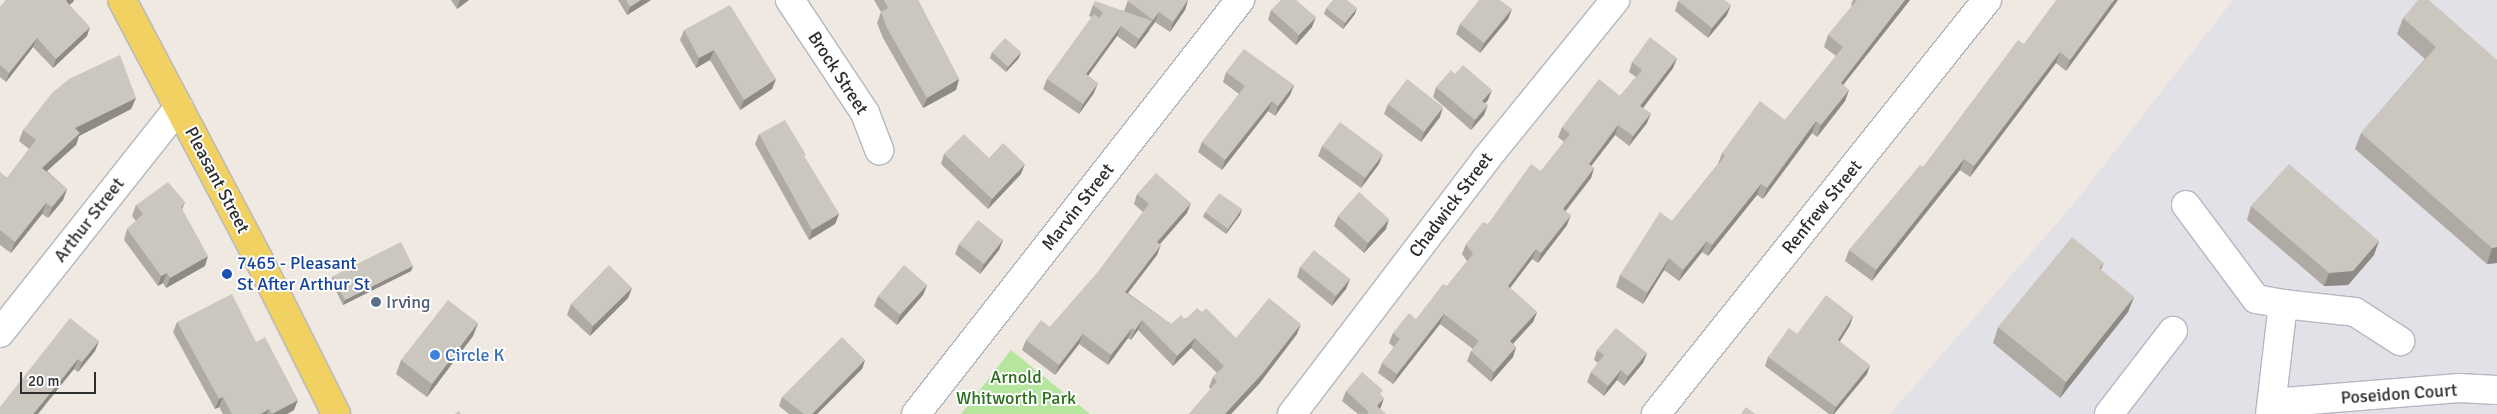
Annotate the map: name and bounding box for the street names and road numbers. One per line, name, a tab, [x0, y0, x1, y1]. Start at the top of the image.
street label: Brock Street	[803, 27, 873, 119]
street label: Pleasant Street	[180, 123, 254, 237]
street label: Chadwick Street	[1405, 148, 1497, 262]
street label: Renfrew Street	[1778, 156, 1866, 258]
street label: Marvin Street	[1037, 159, 1119, 255]
street label: Arthur Street	[49, 173, 129, 267]
street label: Poseidon Court	[2340, 379, 2458, 409]

